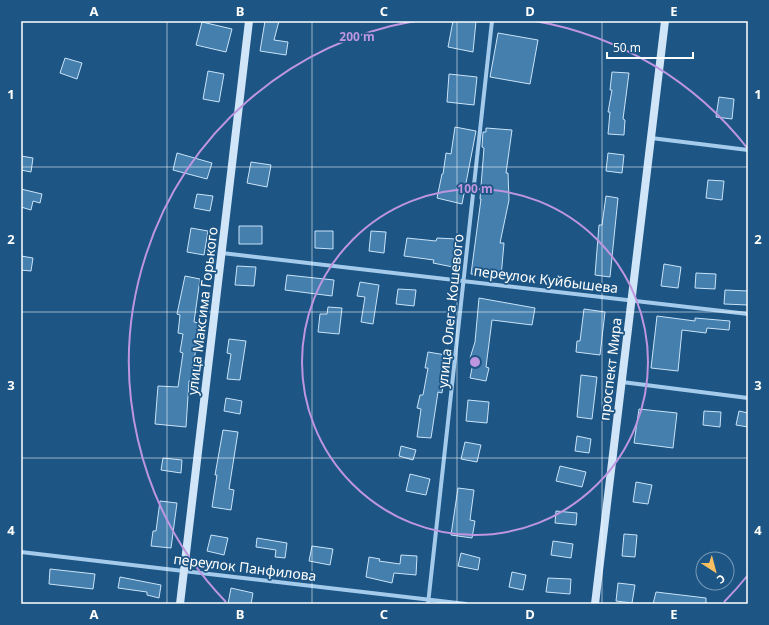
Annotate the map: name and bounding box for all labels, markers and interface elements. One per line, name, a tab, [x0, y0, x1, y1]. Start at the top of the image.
text: A	[90, 2, 99, 20]
text: B	[236, 2, 244, 20]
text: C	[380, 2, 388, 20]
text: D	[525, 2, 535, 20]
text: E	[670, 2, 678, 20]
text: 200 m	[339, 28, 375, 45]
scale bar	[607, 34, 693, 60]
text: 50 m	[613, 39, 641, 56]
text: 1	[7, 85, 15, 103]
text: 1	[754, 85, 762, 103]
text: 100 m	[457, 180, 493, 197]
street label: улица Максима Горького	[182, 226, 222, 396]
text: 2	[7, 230, 15, 248]
text: 2	[754, 230, 762, 248]
street label: улица Олега Кошевого	[432, 233, 468, 389]
street label: переулок Куйбышева	[473, 261, 619, 297]
street label: проспект Мира	[594, 316, 626, 422]
centre of rings	[468, 355, 482, 369]
text: 3	[7, 376, 15, 394]
text: 3	[754, 376, 762, 394]
text: 4	[7, 521, 15, 539]
text: 4	[754, 521, 762, 539]
street label: переулок Панфилова	[172, 549, 318, 585]
north arrow	[695, 551, 735, 591]
text: С	[714, 571, 728, 588]
text: A	[90, 605, 99, 623]
text: B	[236, 605, 244, 623]
text: C	[380, 605, 388, 623]
text: D	[525, 605, 535, 623]
text: E	[670, 605, 678, 623]

